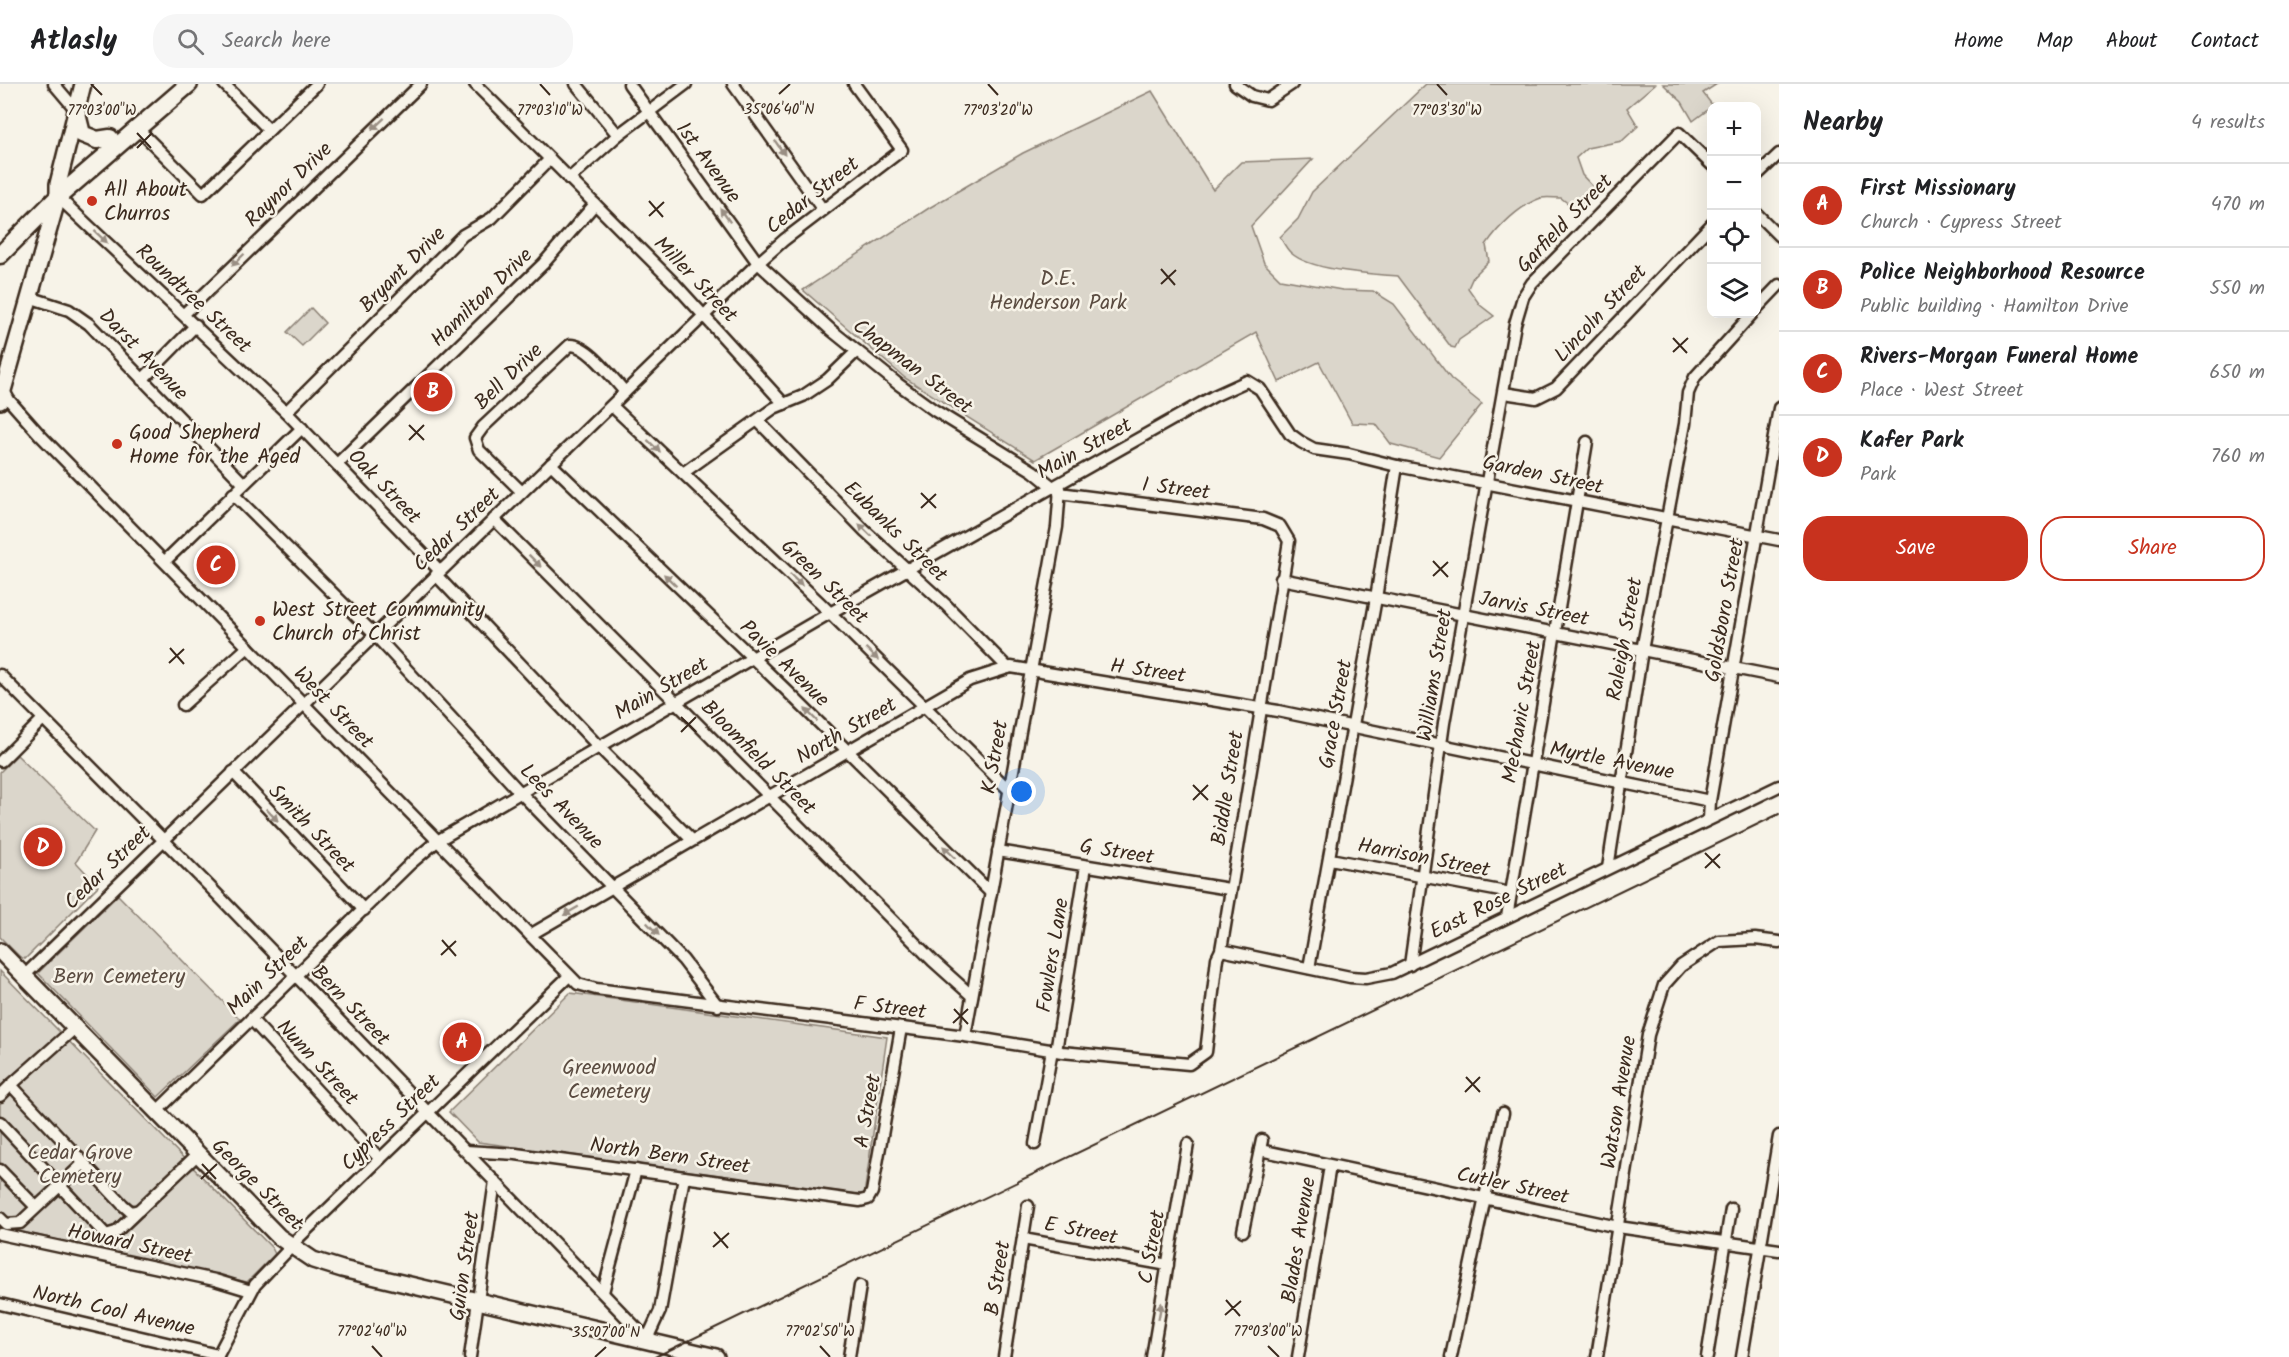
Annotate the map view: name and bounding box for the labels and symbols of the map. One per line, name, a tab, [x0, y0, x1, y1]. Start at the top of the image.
text: 35°06'40"N	[744, 98, 814, 122]
text: 77°03'00"W	[68, 99, 137, 123]
text: 77°03'10"W	[517, 99, 583, 123]
text: 77°03'20"W	[963, 99, 1033, 123]
text: 77°03'30"W	[1412, 99, 1482, 123]
street label: 1st Avenue	[667, 115, 749, 211]
one-way arrow	[371, 117, 386, 130]
street label: Raynor Drive	[237, 134, 341, 236]
one-way arrow	[774, 140, 785, 156]
street label: Cedar Street	[759, 148, 867, 243]
street label: Garfield Street	[1509, 166, 1622, 281]
place label: All About Churros	[104, 174, 188, 231]
marker: All About Churros	[85, 194, 99, 208]
one-way arrow	[719, 208, 731, 224]
street label: Bryant Drive	[352, 219, 455, 321]
street label: Miller Street	[645, 229, 746, 332]
one-way arrow	[93, 230, 108, 244]
street label: Roundtree Street	[127, 236, 259, 363]
street label: Hamilton Drive	[423, 240, 541, 356]
one-way arrow	[231, 253, 246, 267]
street label: Lincoln Street	[1547, 257, 1656, 371]
park label: D.E. Henderson Park	[989, 263, 1127, 320]
street label: Darst Avenue	[90, 301, 196, 409]
street label: Chapman Street	[845, 311, 980, 424]
street label: Bell Drive	[467, 335, 552, 419]
pin: B	[414, 370, 452, 414]
street label: Main Street	[1031, 409, 1139, 489]
place label: Good Shepherd Home for the Aged	[129, 417, 300, 474]
marker: Good Shepherd Home for the Aged	[110, 437, 124, 451]
one-way arrow	[646, 439, 661, 453]
street label: Oak Street	[339, 442, 429, 533]
street label: Garden Street	[1479, 447, 1607, 505]
street label: I Street	[1140, 469, 1213, 510]
street label: Eubanks Street	[835, 473, 956, 591]
street label: Cedar Street	[406, 479, 509, 581]
one-way arrow	[858, 523, 873, 537]
street label: Green Street	[772, 531, 876, 633]
street label: Goldsboro Street	[1697, 535, 1755, 685]
pin: C	[196, 542, 236, 588]
one-way arrow	[527, 553, 541, 567]
one-way arrow	[663, 573, 677, 587]
one-way arrow	[788, 573, 803, 587]
street label: Raleigh Street	[1598, 574, 1653, 703]
street label: Jarvis Street	[1476, 583, 1592, 636]
place label: West Street Community Church of Christ	[272, 594, 485, 651]
street label: Williams Street	[1409, 606, 1462, 744]
street label: Pavie Avenue	[731, 612, 837, 716]
marker: West Street Community Church of Christ	[253, 614, 267, 628]
street label: Mechanic Street	[1494, 638, 1551, 786]
one-way arrow	[864, 646, 878, 660]
street label: Main Street	[608, 649, 716, 730]
street label: H Street	[1108, 650, 1188, 693]
street label: Grace Street	[1311, 656, 1362, 771]
street label: West Street	[285, 659, 382, 758]
street label: North Street	[790, 689, 904, 774]
street label: Bloomfield Street	[692, 693, 824, 824]
one-way arrow	[804, 708, 818, 722]
street label: K Street	[973, 717, 1018, 797]
street label: Biddle Street	[1203, 728, 1254, 848]
street label: Myrtle Avenue	[1547, 733, 1677, 790]
street label: Lees Avenue	[511, 756, 611, 858]
street label: Smith Street	[259, 777, 363, 882]
your location	[1007, 777, 1036, 806]
one-way arrow	[265, 808, 279, 823]
street label: Cedar Street	[57, 817, 160, 919]
pin: D	[24, 824, 63, 870]
street label: Harrison Street	[1355, 829, 1494, 888]
street label: G Street	[1077, 830, 1157, 875]
one-way arrow	[942, 846, 956, 860]
street label: East Rose Street	[1424, 853, 1574, 949]
street label: Fowlers Lane	[1028, 895, 1079, 1015]
one-way arrow	[563, 905, 579, 916]
one-way arrow	[646, 921, 660, 936]
street label: Main Street	[219, 927, 318, 1024]
street label: Bern Street	[302, 958, 398, 1055]
park label: Bern Cemetery	[53, 961, 185, 994]
street label: F Street	[852, 988, 929, 1029]
street label: Nunn Street	[268, 1012, 367, 1115]
pin: A	[442, 1020, 482, 1064]
street label: Watson Avenue	[1593, 1033, 1646, 1171]
park label: Greenwood Cemetery	[562, 1052, 656, 1109]
street label: Cypress Street	[333, 1066, 449, 1180]
street label: A Street	[846, 1071, 891, 1151]
street label: North Bern Street	[588, 1129, 753, 1184]
street label: George Street	[203, 1131, 312, 1240]
park label: Cedar Grove Cemetery	[27, 1137, 133, 1194]
street label: Cutler Street	[1453, 1158, 1573, 1215]
street label: Blades Avenue	[1273, 1174, 1326, 1306]
street label: C Street	[1130, 1207, 1175, 1287]
street label: Guion Street	[441, 1208, 490, 1323]
street label: E Street	[1041, 1208, 1121, 1255]
street label: Howard Street	[64, 1215, 196, 1274]
street label: B Street	[976, 1238, 1021, 1318]
street label: North Cool Avenue	[29, 1277, 199, 1346]
one-way arrow	[1156, 1301, 1165, 1320]
text: 77°02'40"W	[337, 1320, 407, 1344]
text: 77°02'50"W	[785, 1320, 855, 1344]
text: 77°03'00"W	[1234, 1320, 1303, 1344]
text: 35°07'00"N	[572, 1321, 640, 1345]

